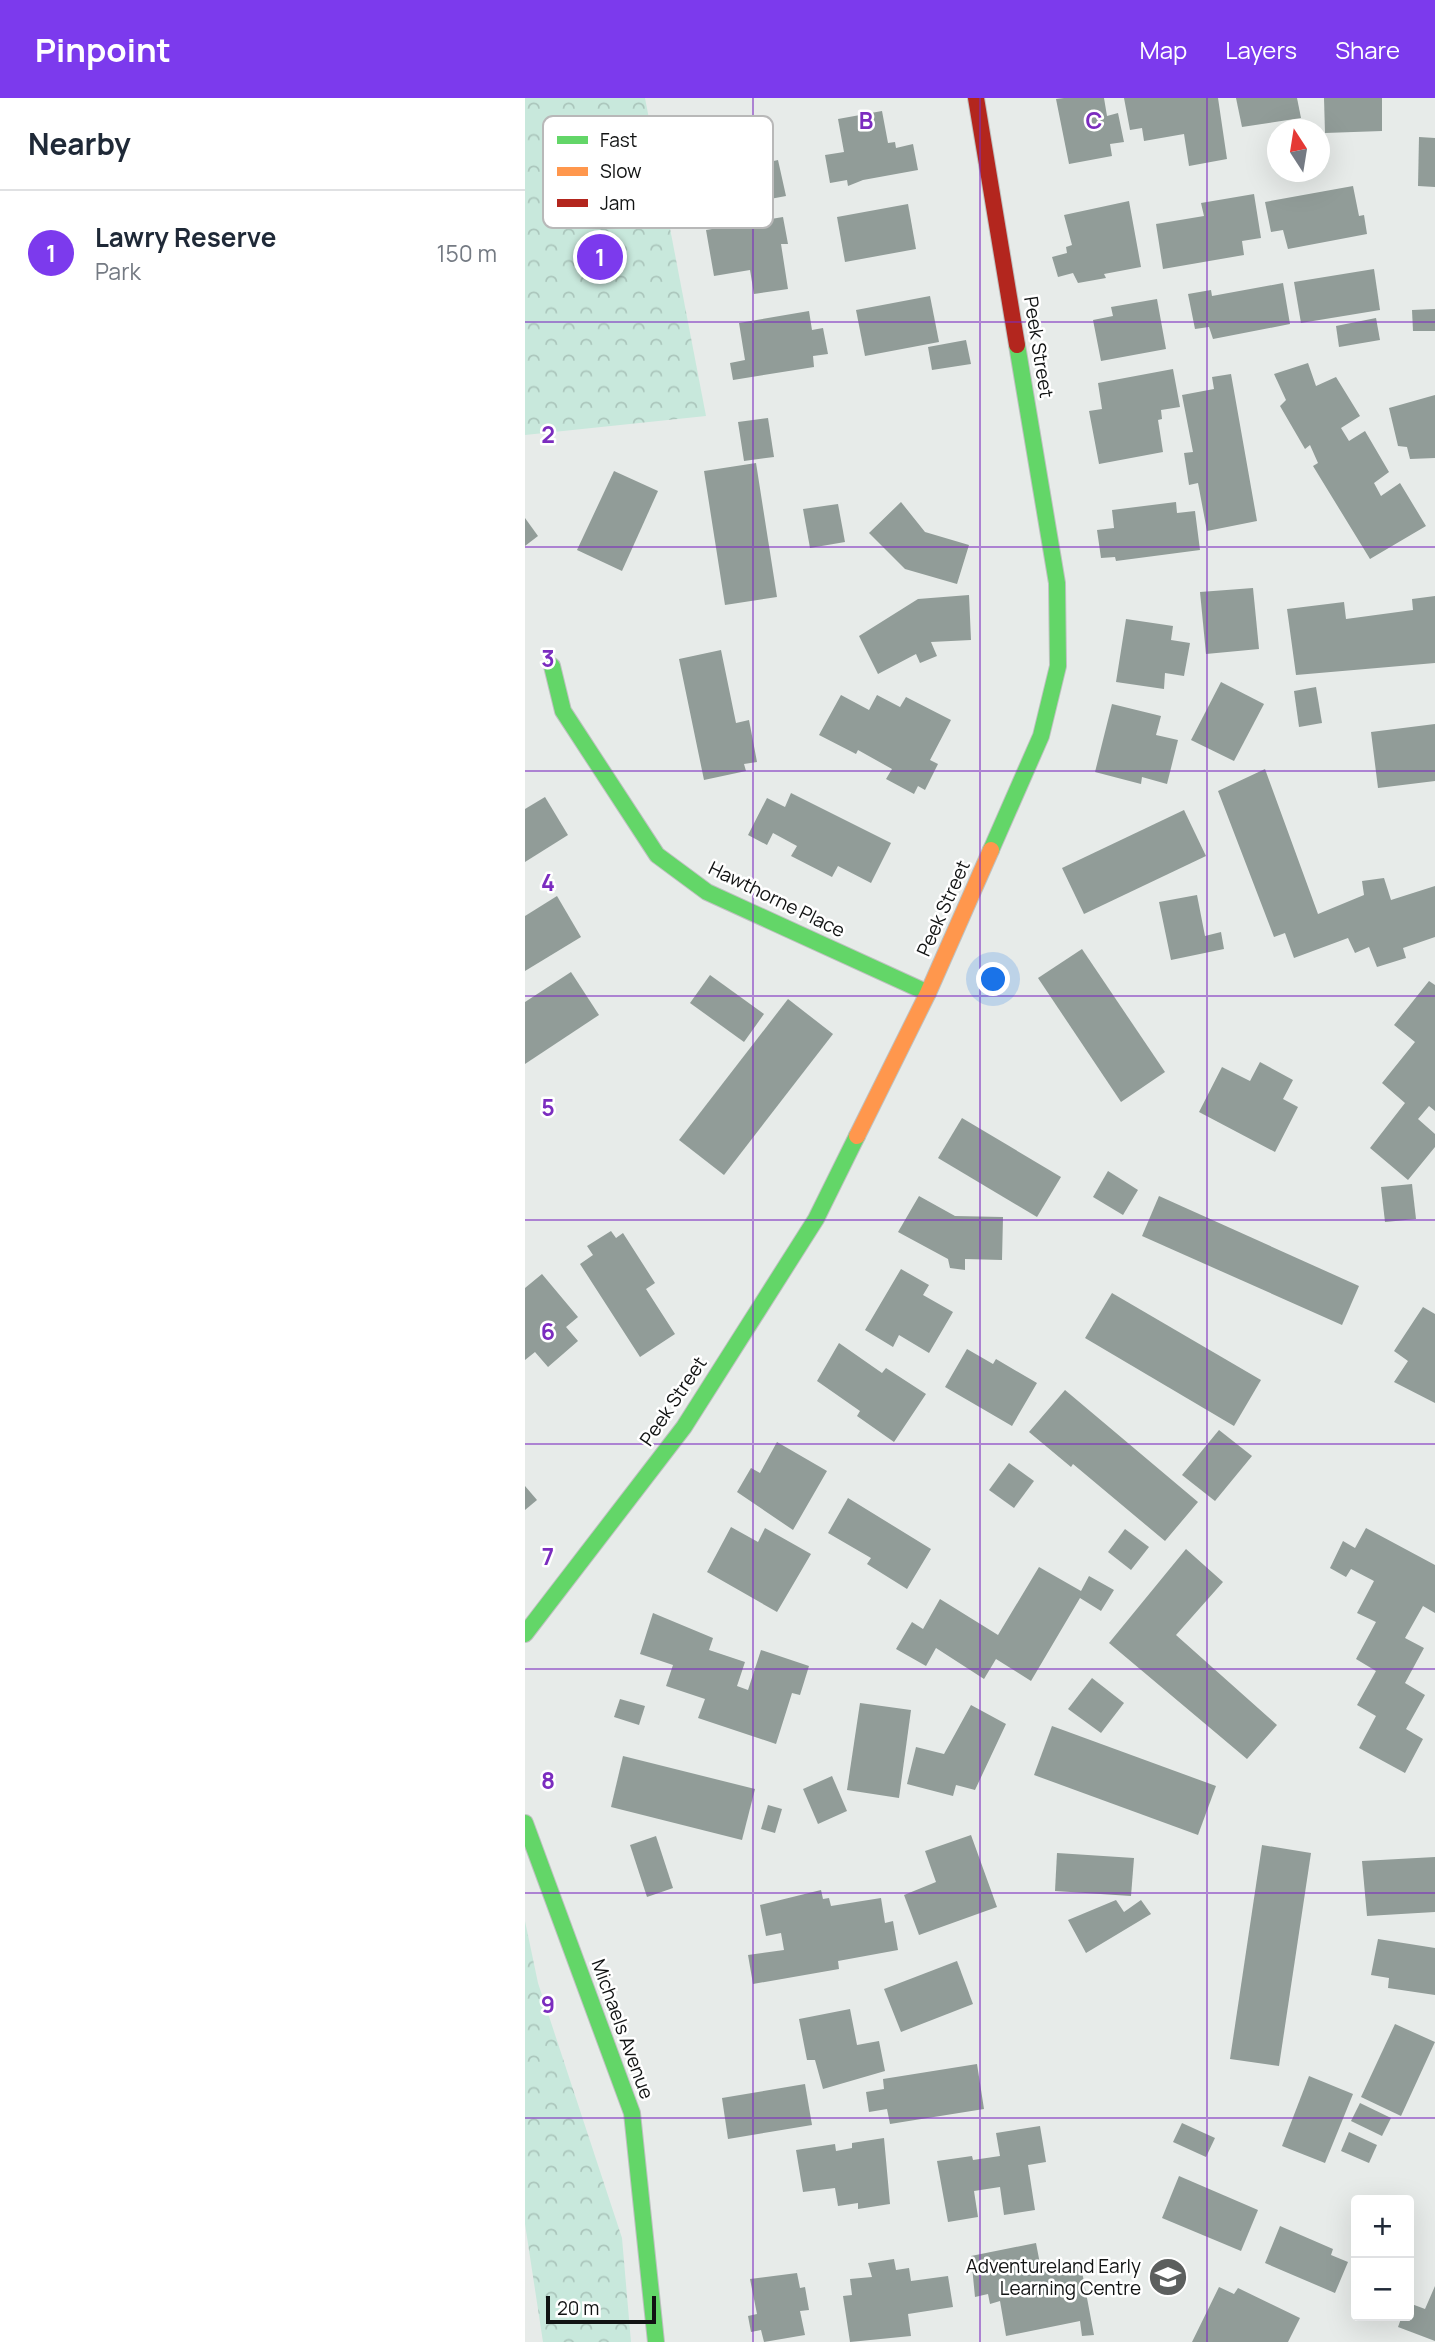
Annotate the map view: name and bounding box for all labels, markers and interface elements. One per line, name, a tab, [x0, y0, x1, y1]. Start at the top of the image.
text: Pinpoint	[35, 27, 171, 72]
text: Map	[1140, 33, 1187, 66]
text: Layers	[1225, 33, 1297, 66]
text: Share	[1335, 33, 1400, 66]
text: B	[859, 104, 873, 136]
text: C	[1086, 104, 1103, 136]
legend	[543, 116, 773, 228]
north arrow	[1267, 119, 1330, 182]
text: Nearby	[28, 123, 131, 164]
text: Fast	[600, 127, 637, 153]
text: Slow	[600, 158, 642, 184]
text: Jam	[600, 190, 635, 216]
text: Lawry Reserve	[95, 219, 276, 255]
pin: 1	[577, 231, 623, 283]
text: 1	[46, 237, 56, 269]
text: 150 m	[437, 237, 497, 269]
text: Park	[95, 255, 141, 287]
street label: Peek Street	[1018, 294, 1060, 400]
text: 2	[541, 418, 555, 450]
text: 3	[541, 642, 555, 674]
street label: Hawthorne Place	[704, 855, 850, 943]
street label: Peek Street	[910, 856, 976, 960]
text: 4	[541, 866, 555, 898]
your location	[976, 962, 1010, 996]
text: 5	[541, 1091, 555, 1123]
text: 6	[541, 1315, 555, 1347]
street label: Peek Street	[634, 1351, 712, 1451]
text: 7	[542, 1540, 554, 1572]
text: 8	[541, 1764, 555, 1796]
street label: Michaels Avenue	[586, 1955, 660, 2103]
text: 9	[541, 1988, 555, 2020]
map controls	[1351, 2195, 1414, 2321]
button: +	[1351, 2195, 1414, 2258]
place label: Adventureland Early Learning Centre	[966, 2253, 1141, 2301]
school or university icon: Adventureland Early Learning Centre	[1147, 2256, 1189, 2298]
button: −	[1351, 2258, 1414, 2321]
scale bar	[546, 2293, 656, 2325]
text: 20 m	[557, 2295, 599, 2321]

